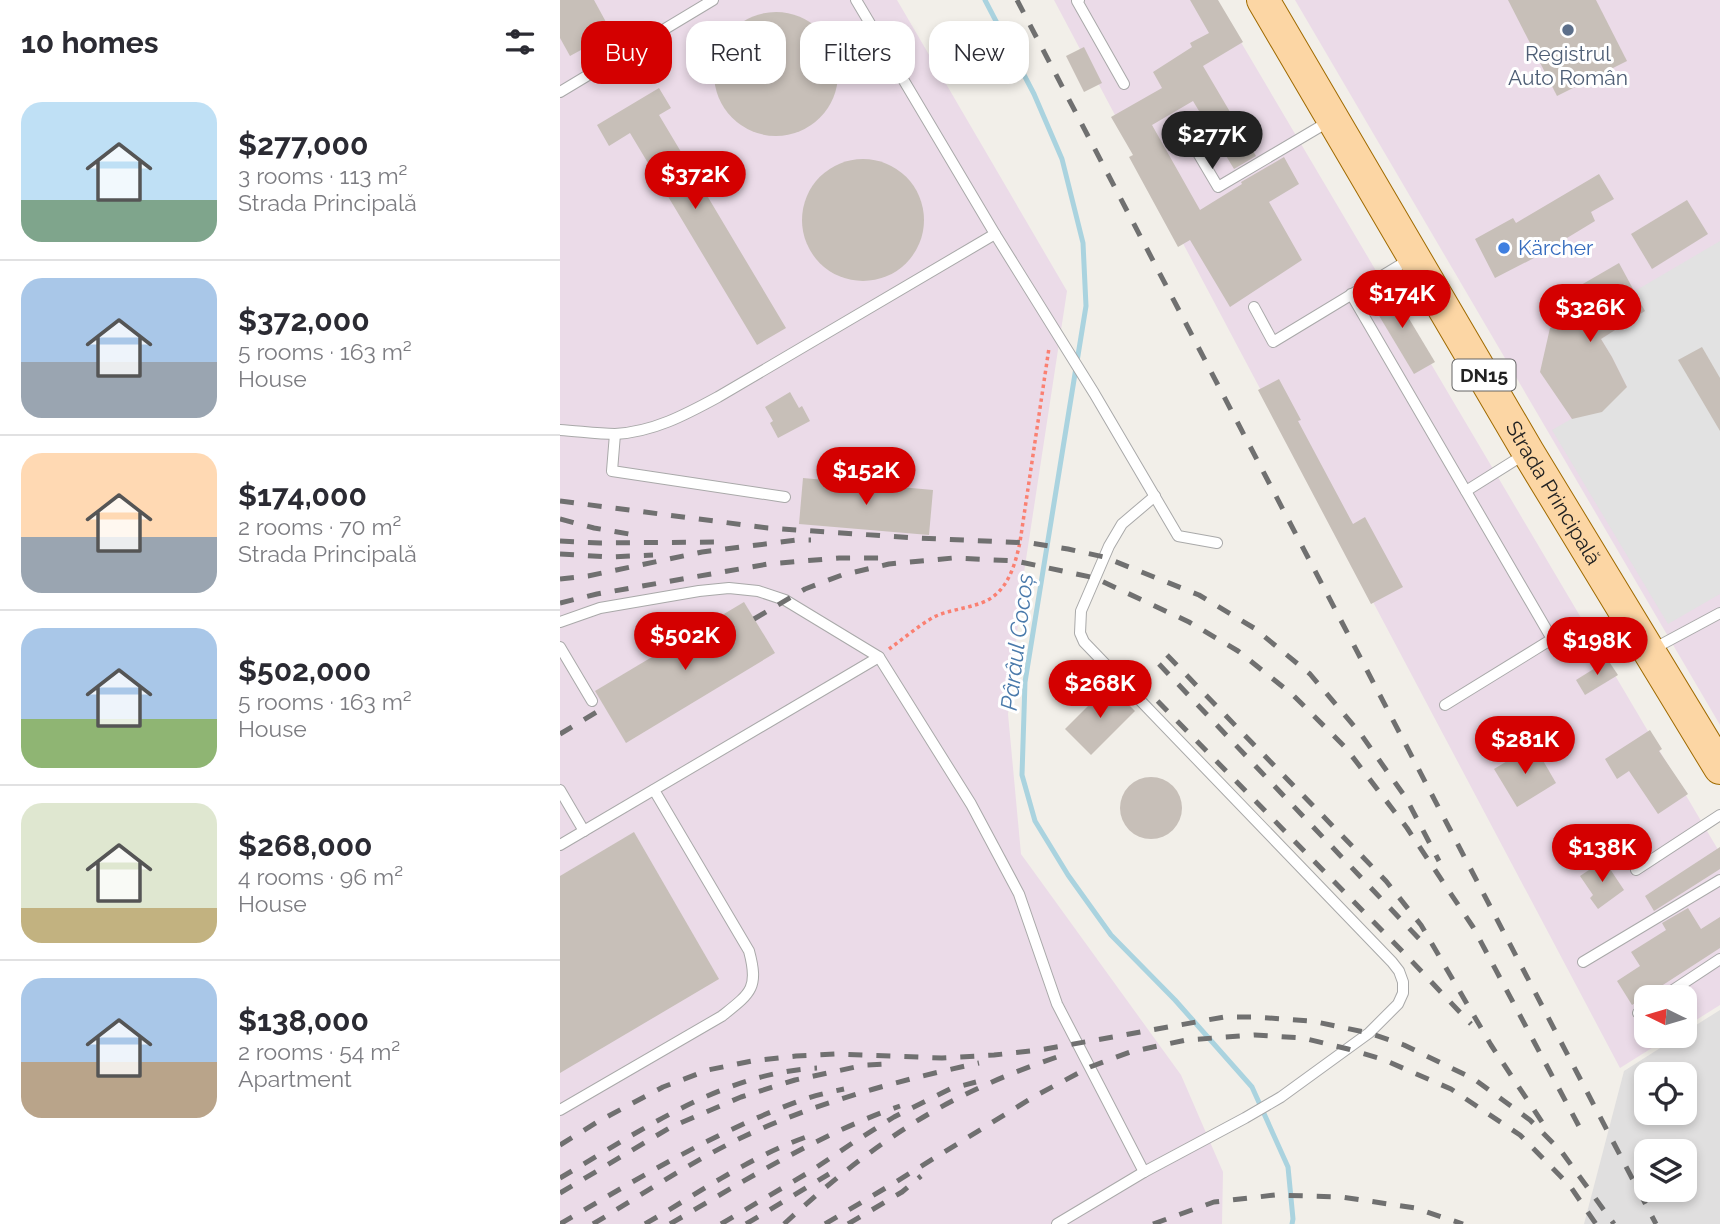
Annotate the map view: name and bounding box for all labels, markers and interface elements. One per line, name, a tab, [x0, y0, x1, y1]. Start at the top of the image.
chip: Buy	[581, 21, 672, 84]
chip: Rent	[686, 21, 786, 84]
chip: Filters	[800, 21, 915, 84]
chip: New	[929, 21, 1029, 84]
marker: Registrul Auto Român	[1560, 22, 1576, 38]
icon: filters	[501, 23, 539, 61]
text: 10 homes	[21, 25, 158, 60]
place label: Registrul Auto Român	[1508, 41, 1628, 90]
pin: $277K	[1163, 111, 1261, 171]
text: $277K	[1178, 120, 1246, 147]
text: $277,000	[238, 127, 368, 162]
icon: home	[77, 130, 161, 214]
pin: $372K	[646, 152, 744, 211]
text: $372K	[661, 160, 729, 187]
text: 3 rooms · 113 m²	[238, 162, 407, 189]
text: Strada Principală	[238, 189, 417, 216]
place label: Kärcher	[1518, 235, 1594, 260]
marker: Kärcher	[1496, 240, 1512, 256]
pin: $174K	[1353, 270, 1451, 330]
text: $174K	[1369, 279, 1435, 306]
pin: $326K	[1541, 284, 1639, 344]
text: $326K	[1555, 293, 1625, 320]
text: $372,000	[238, 303, 370, 338]
icon: home	[77, 306, 161, 390]
text: 5 rooms · 163 m²	[238, 338, 412, 365]
road number: DN15	[1452, 360, 1516, 390]
text: House	[238, 365, 307, 392]
street label: Strada Principală	[1501, 416, 1606, 569]
pin: $152K	[817, 448, 915, 507]
text: $152K	[832, 456, 900, 483]
text: $174,000	[238, 478, 367, 513]
icon: home	[77, 481, 161, 565]
text: 2 rooms · 70 m²	[238, 513, 401, 540]
text: Strada Principală	[238, 540, 417, 567]
water label: Pârâul Cocoș	[995, 572, 1038, 712]
pin: $502K	[636, 612, 734, 672]
pin: $198K	[1548, 618, 1646, 677]
text: $502K	[650, 621, 720, 648]
text: $198K	[1563, 626, 1631, 653]
text: $502,000	[238, 653, 371, 688]
icon: home	[77, 656, 161, 740]
pin: $268K	[1051, 660, 1149, 720]
text: $268K	[1065, 669, 1135, 696]
text: 5 rooms · 163 m²	[238, 688, 412, 715]
text: House	[238, 715, 307, 742]
pin: $281K	[1476, 716, 1574, 776]
text: $281K	[1491, 725, 1559, 752]
pin: $138K	[1553, 824, 1651, 884]
text: $268,000	[238, 828, 373, 863]
icon: home	[77, 831, 161, 915]
text: $138K	[1568, 833, 1636, 860]
text: 4 rooms · 96 m²	[238, 863, 403, 890]
text: House	[238, 890, 307, 917]
north arrow	[1634, 985, 1698, 1048]
map controls	[1634, 985, 1697, 1202]
text: $138,000	[238, 1003, 369, 1038]
icon: home	[77, 1006, 161, 1090]
text: 2 rooms · 54 m²	[238, 1038, 400, 1065]
button: locate	[1634, 1062, 1697, 1125]
text: Apartment	[238, 1065, 352, 1092]
button: layers	[1634, 1139, 1697, 1202]

